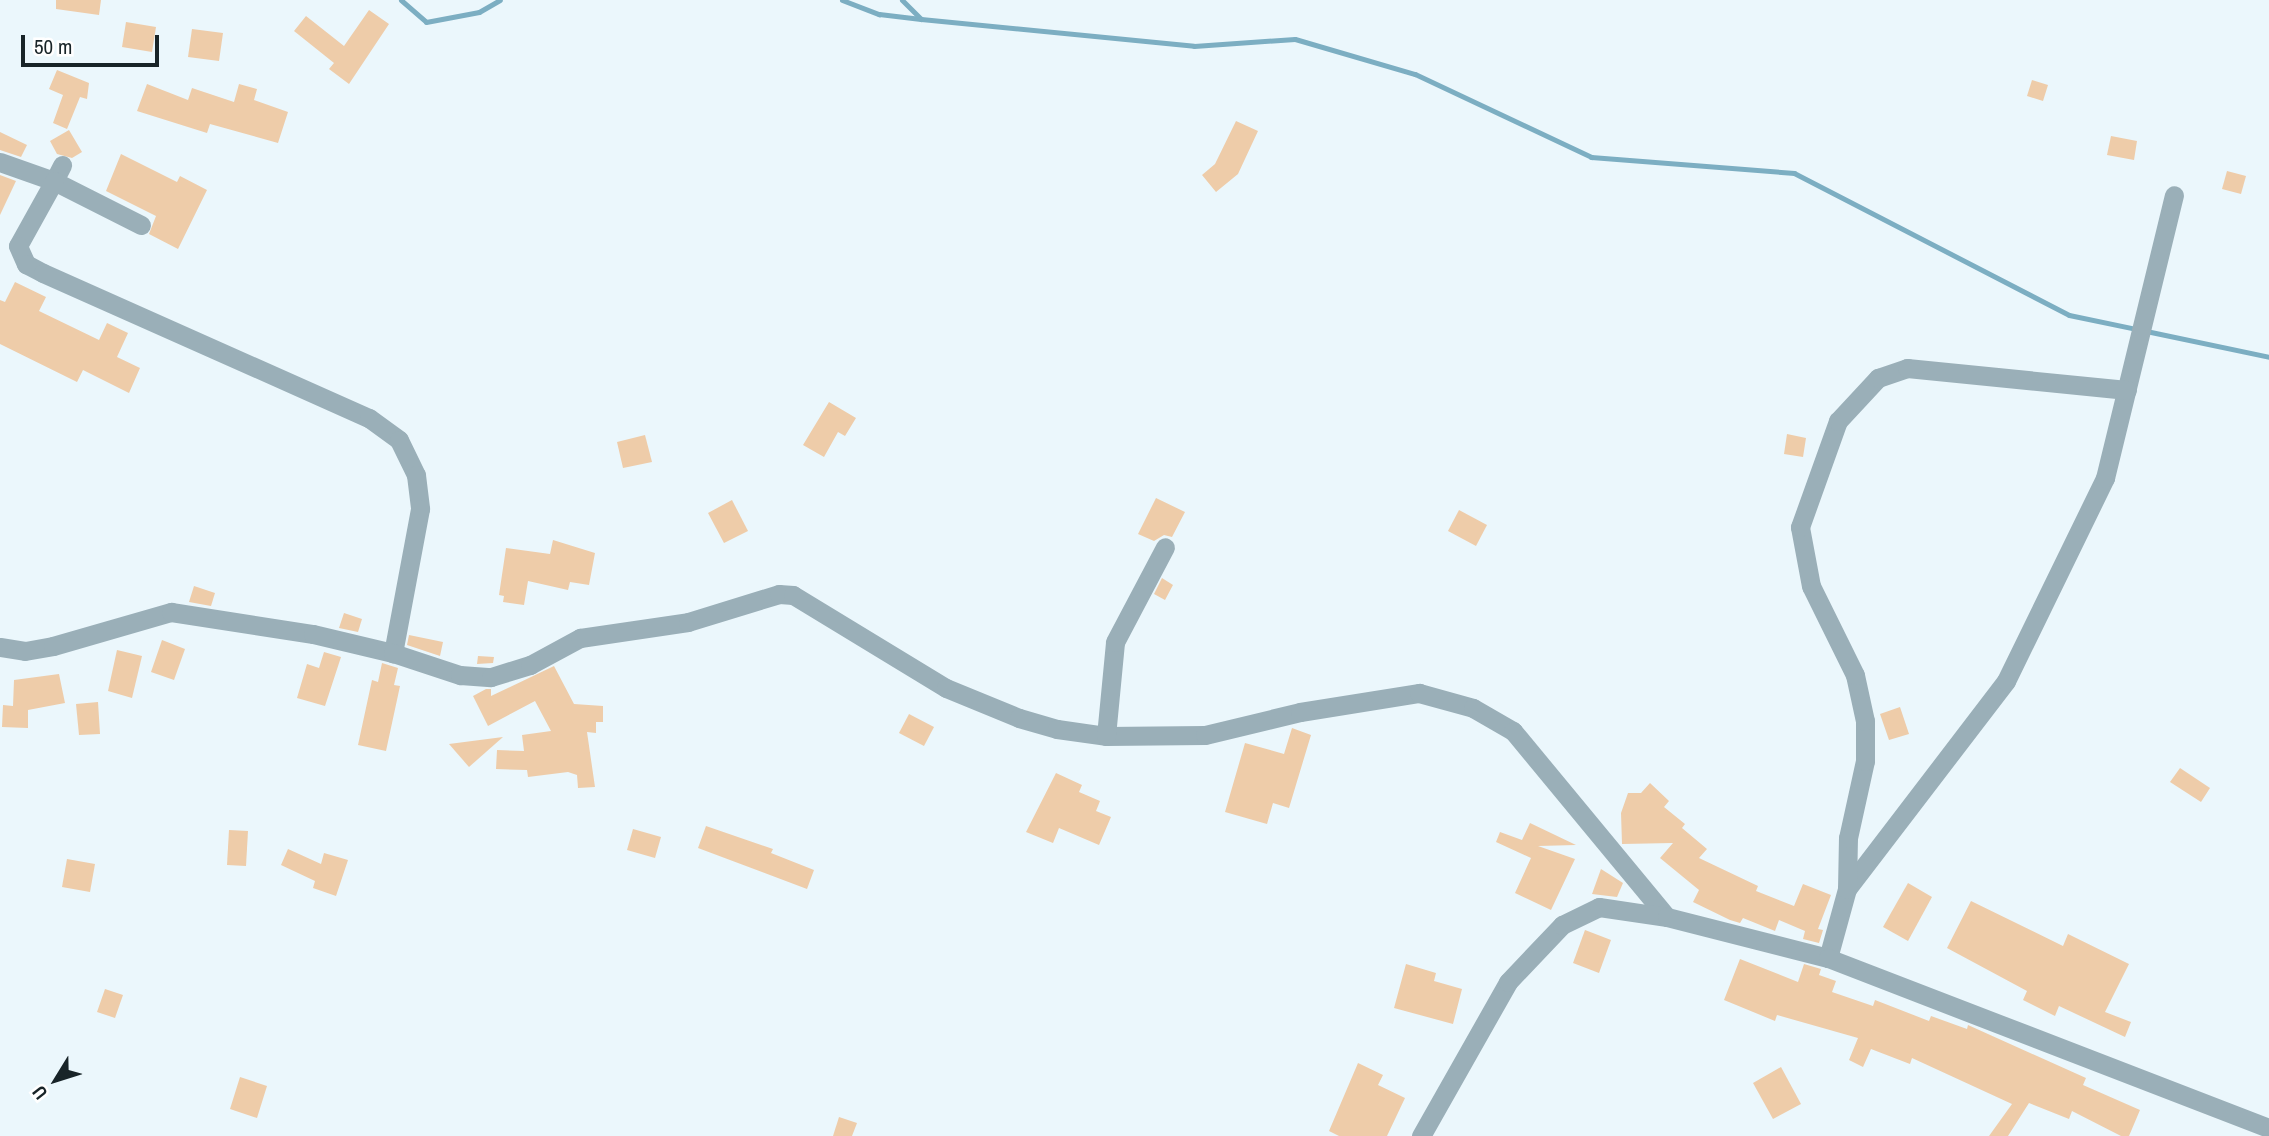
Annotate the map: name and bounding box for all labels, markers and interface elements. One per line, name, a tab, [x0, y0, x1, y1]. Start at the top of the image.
scale bar	[24, 21, 163, 65]
text: 50 m	[34, 32, 72, 61]
north arrow	[21, 1045, 91, 1115]
text: U	[26, 1080, 53, 1105]

